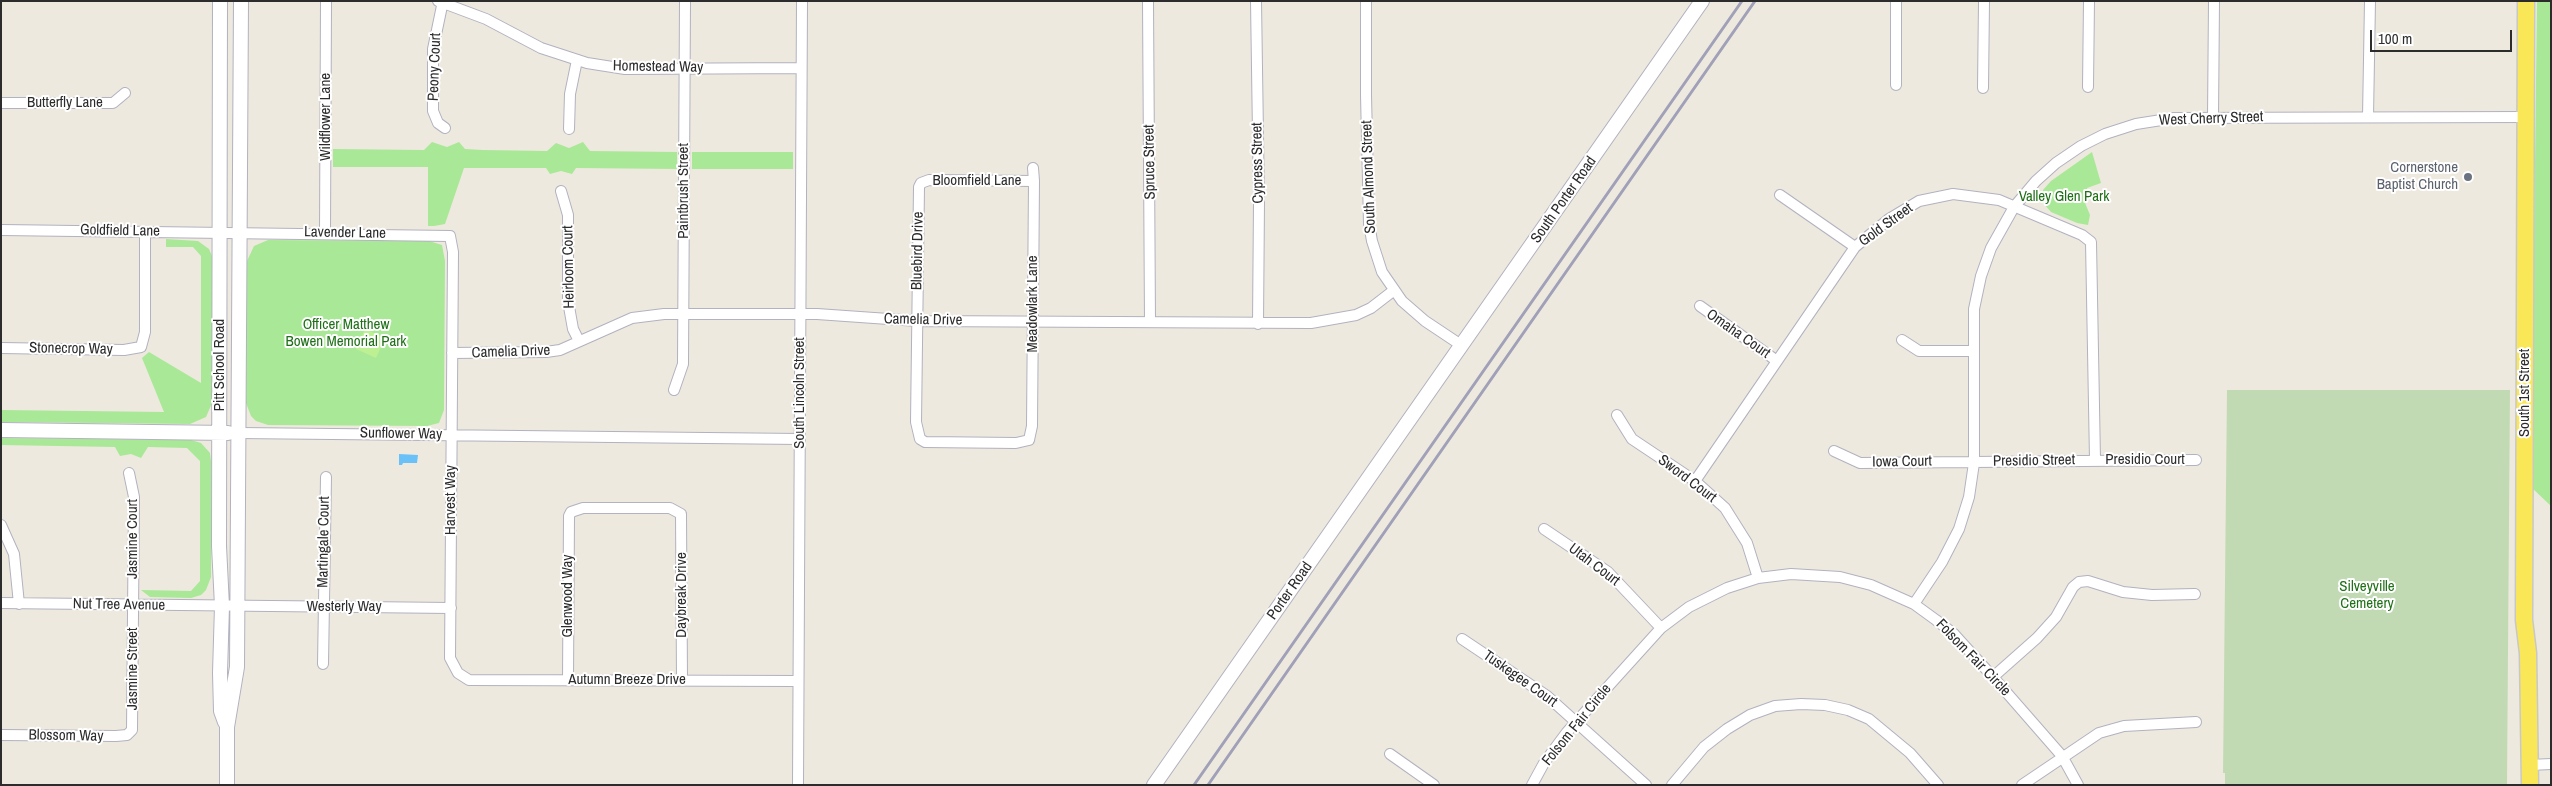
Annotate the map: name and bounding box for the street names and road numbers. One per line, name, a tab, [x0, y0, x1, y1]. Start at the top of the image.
street label: Peony Court	[425, 33, 445, 101]
street label: Homestead Way	[613, 57, 703, 77]
street label: Wildflower Lane	[317, 73, 335, 161]
street label: Butterfly Lane	[27, 94, 103, 112]
street label: West Cherry Street	[2159, 108, 2263, 130]
street label: South Almond Street	[1358, 120, 1380, 234]
street label: Cypress Street	[1248, 122, 1268, 204]
street label: Spruce Street	[1140, 124, 1160, 200]
street label: Paintbrush Street	[675, 143, 693, 239]
street label: South Porter Road	[1527, 153, 1601, 247]
street label: Bloomfield Lane	[933, 172, 1021, 190]
street label: Gold Street	[1856, 199, 1916, 251]
street label: Bluebird Drive	[908, 212, 928, 290]
street label: Goldfield Lane	[80, 221, 160, 241]
street label: Lavender Lane	[304, 223, 386, 243]
street label: Heirloom Court	[559, 225, 579, 309]
street label: Meadowlark Lane	[1024, 255, 1042, 353]
street label: Omaha Court	[1703, 305, 1773, 363]
street label: Camelia Drive	[884, 310, 962, 330]
street label: Pitt School Road	[211, 319, 229, 411]
street label: South Lincoln Street	[791, 337, 809, 449]
street label: Stonecrop Way	[29, 339, 113, 359]
street label: Camelia Drive	[471, 342, 551, 362]
street label: South 1st Street	[2516, 349, 2534, 437]
street label: Sunflower Way	[360, 424, 442, 444]
street label: Sword Court	[1654, 451, 1720, 507]
street label: Presidio Street	[1993, 451, 2075, 471]
street label: Presidio Court	[2105, 451, 2185, 469]
street label: Iowa Court	[1872, 452, 1932, 472]
street label: Harvest Way	[442, 465, 460, 535]
street label: Martingale Court	[314, 496, 334, 588]
street label: Jasmine Court	[124, 499, 142, 579]
street label: Utah Court	[1565, 540, 1623, 590]
street label: Daybreak Drive	[673, 552, 691, 638]
street label: Glenwood Way	[559, 555, 577, 637]
street label: Porter Road	[1264, 559, 1316, 623]
street label: Nut Tree Avenue	[73, 595, 165, 615]
street label: Westerly Way	[306, 598, 382, 616]
street label: Folsom Fair Circle	[1932, 616, 2014, 700]
street label: Jasmine Street	[124, 628, 142, 710]
street label: Tuskegee Court	[1479, 647, 1561, 711]
street label: Autumn Breeze Drive	[568, 671, 686, 689]
street label: Folsom Fair Circle	[1539, 681, 1615, 769]
street label: Blossom Way	[28, 726, 104, 746]

